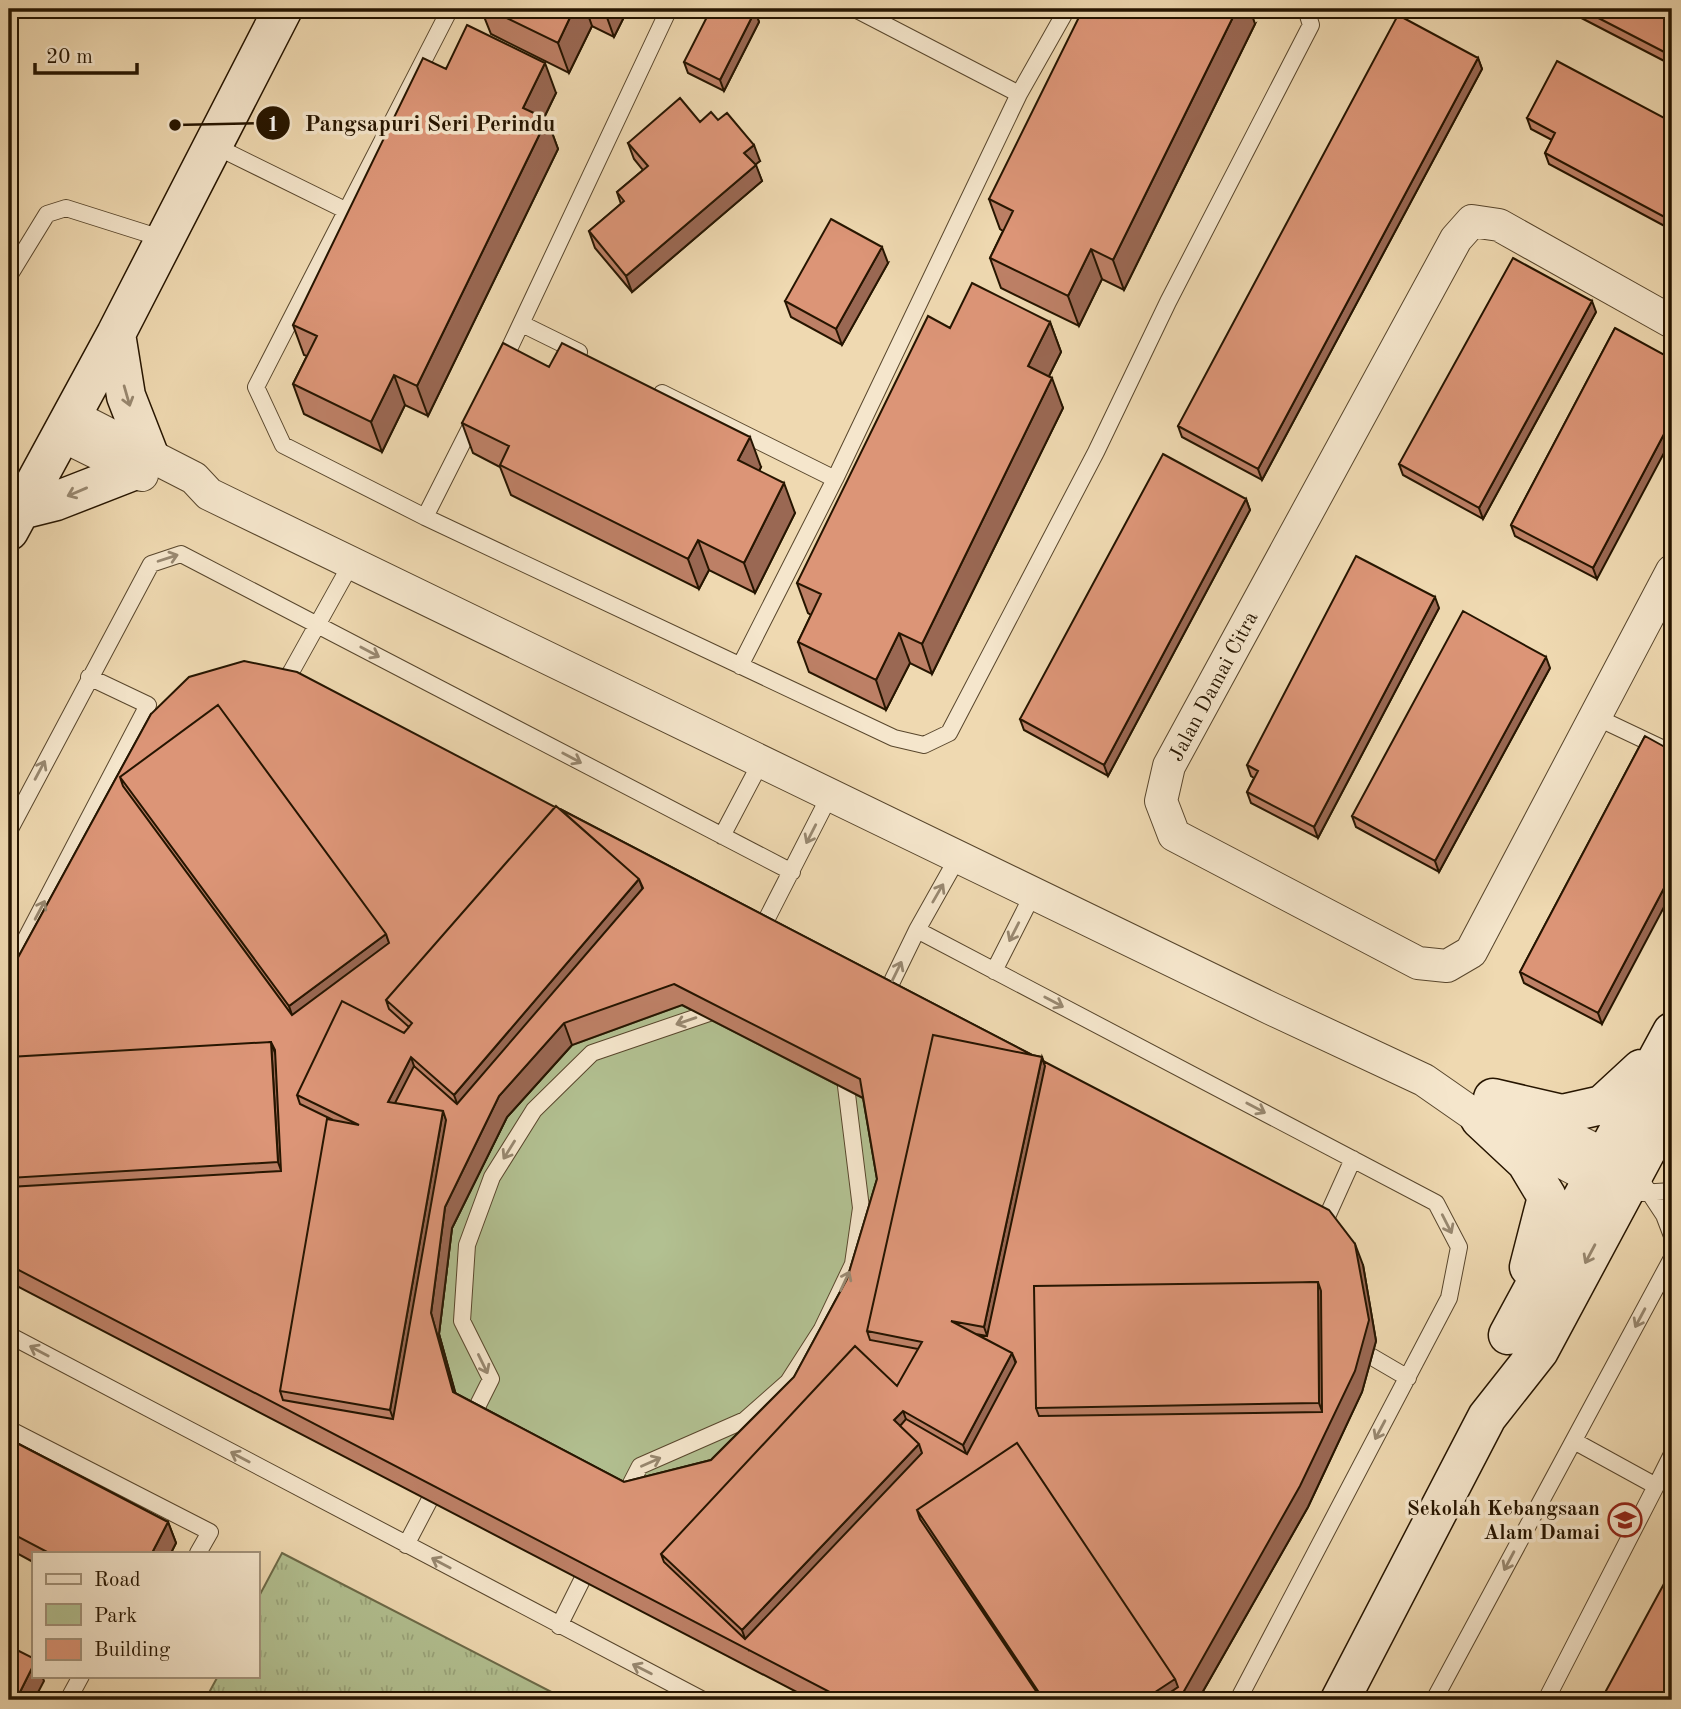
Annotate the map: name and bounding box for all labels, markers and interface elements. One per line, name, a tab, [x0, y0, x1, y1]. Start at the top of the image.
scale bar	[35, 32, 136, 76]
text: 20 m	[46, 47, 93, 68]
callout: Pangsapuri Seri Perindu	[255, 101, 569, 145]
text: Pangsapuri Seri Perindu	[304, 113, 556, 136]
text: 1	[267, 115, 279, 136]
one-way arrow	[122, 385, 135, 407]
one-way arrow	[67, 486, 88, 499]
one-way arrow	[156, 551, 178, 563]
street label: Jalan Damai Citra	[1166, 608, 1263, 765]
one-way arrow	[359, 646, 380, 660]
one-way arrow	[561, 751, 582, 765]
one-way arrow	[34, 760, 48, 781]
one-way arrow	[804, 823, 817, 844]
one-way arrow	[931, 884, 945, 904]
one-way arrow	[34, 900, 48, 921]
one-way arrow	[1006, 921, 1020, 942]
one-way arrow	[890, 961, 904, 982]
one-way arrow	[1044, 996, 1064, 1010]
one-way arrow	[675, 1016, 697, 1029]
one-way arrow	[1245, 1102, 1266, 1115]
one-way arrow	[502, 1140, 516, 1160]
one-way arrow	[1441, 1213, 1455, 1234]
one-way arrow	[1583, 1243, 1597, 1264]
one-way arrow	[838, 1271, 852, 1292]
one-way arrow	[1633, 1307, 1646, 1328]
one-way arrow	[29, 1343, 50, 1357]
one-way arrow	[477, 1353, 491, 1374]
one-way arrow	[1373, 1420, 1387, 1440]
one-way arrow	[230, 1450, 251, 1463]
one-way arrow	[640, 1454, 661, 1467]
place label: Sekolah Kebangsaan Alam Damai	[1407, 1499, 1600, 1544]
school or university icon: Sekolah Kebangsaan Alam Damai	[1606, 1501, 1644, 1539]
one-way arrow	[1502, 1551, 1516, 1571]
legend	[32, 1552, 259, 1678]
one-way arrow	[431, 1556, 452, 1570]
text: Road	[94, 1570, 141, 1591]
text: Park	[94, 1606, 137, 1627]
text: Building	[94, 1640, 171, 1661]
one-way arrow	[633, 1662, 653, 1676]

